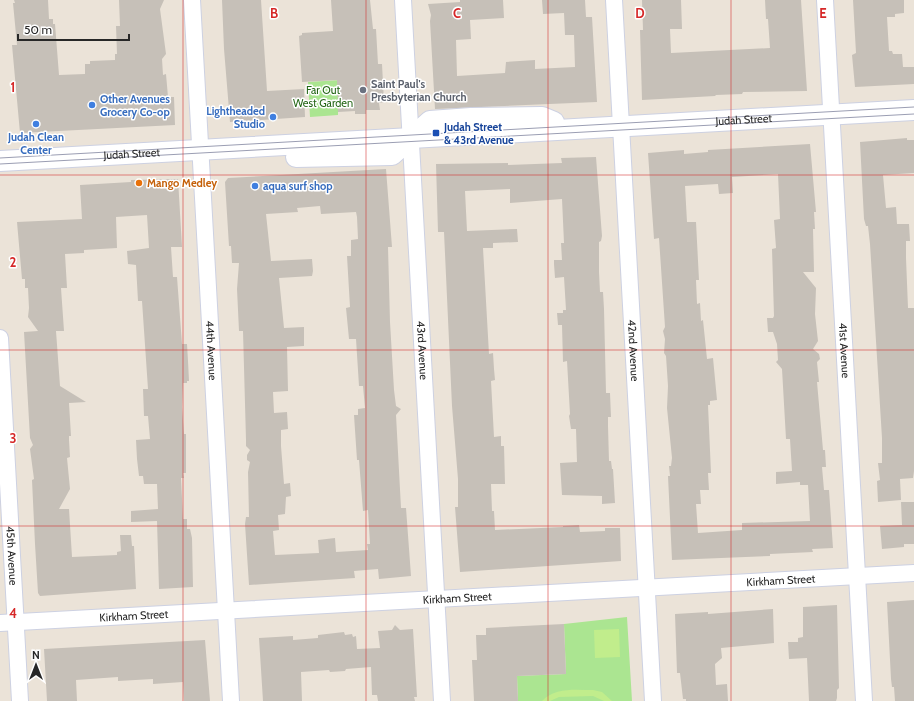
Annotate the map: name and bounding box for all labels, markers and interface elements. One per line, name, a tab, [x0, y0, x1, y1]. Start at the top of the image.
text: B	[270, 5, 278, 21]
text: C	[453, 5, 461, 21]
text: D	[635, 5, 645, 21]
text: E	[819, 5, 827, 21]
scale bar	[18, 16, 129, 42]
text: 50 m	[24, 22, 52, 37]
place label: Saint Paul's Presbyterian Church	[371, 77, 467, 104]
text: 1	[11, 79, 15, 95]
park label: Far Out West Garden	[293, 83, 353, 110]
marker: Saint Paul's Presbyterian Church	[358, 85, 368, 95]
place label: Other Avenues Grocery Co-op	[100, 92, 170, 119]
marker: Other Avenues Grocery Co-op	[87, 100, 97, 110]
place label: Lightheaded Studio	[206, 104, 265, 131]
street label: Judah Street	[714, 111, 773, 128]
marker: Lightheaded Studio	[268, 112, 278, 122]
marker: Judah Clean Center	[31, 119, 41, 129]
place label: Judah Street & 43rd Avenue	[443, 120, 514, 147]
marker: Judah Street & 43rd Avenue	[431, 128, 441, 138]
place label: Judah Clean Center	[7, 130, 64, 157]
street label: Judah Street	[102, 145, 161, 162]
place label: Mango Medley	[147, 176, 217, 190]
marker: Mango Medley	[134, 178, 144, 188]
place label: aqua surf shop	[263, 179, 333, 193]
marker: aqua surf shop	[250, 181, 260, 191]
text: 2	[10, 254, 17, 270]
street label: 42nd Avenue	[625, 319, 642, 382]
street label: 44th Avenue	[203, 320, 220, 381]
street label: 43rd Avenue	[414, 321, 431, 381]
street label: 41st Avenue	[836, 322, 853, 379]
text: 3	[9, 430, 17, 446]
street label: 45th Avenue	[3, 526, 21, 586]
street label: Kirkham Street	[746, 571, 816, 589]
street label: Kirkham Street	[422, 589, 492, 607]
text: 4	[9, 605, 17, 621]
street label: Kirkham Street	[99, 607, 169, 625]
north arrow	[16, 645, 56, 685]
text: N	[32, 648, 40, 662]

